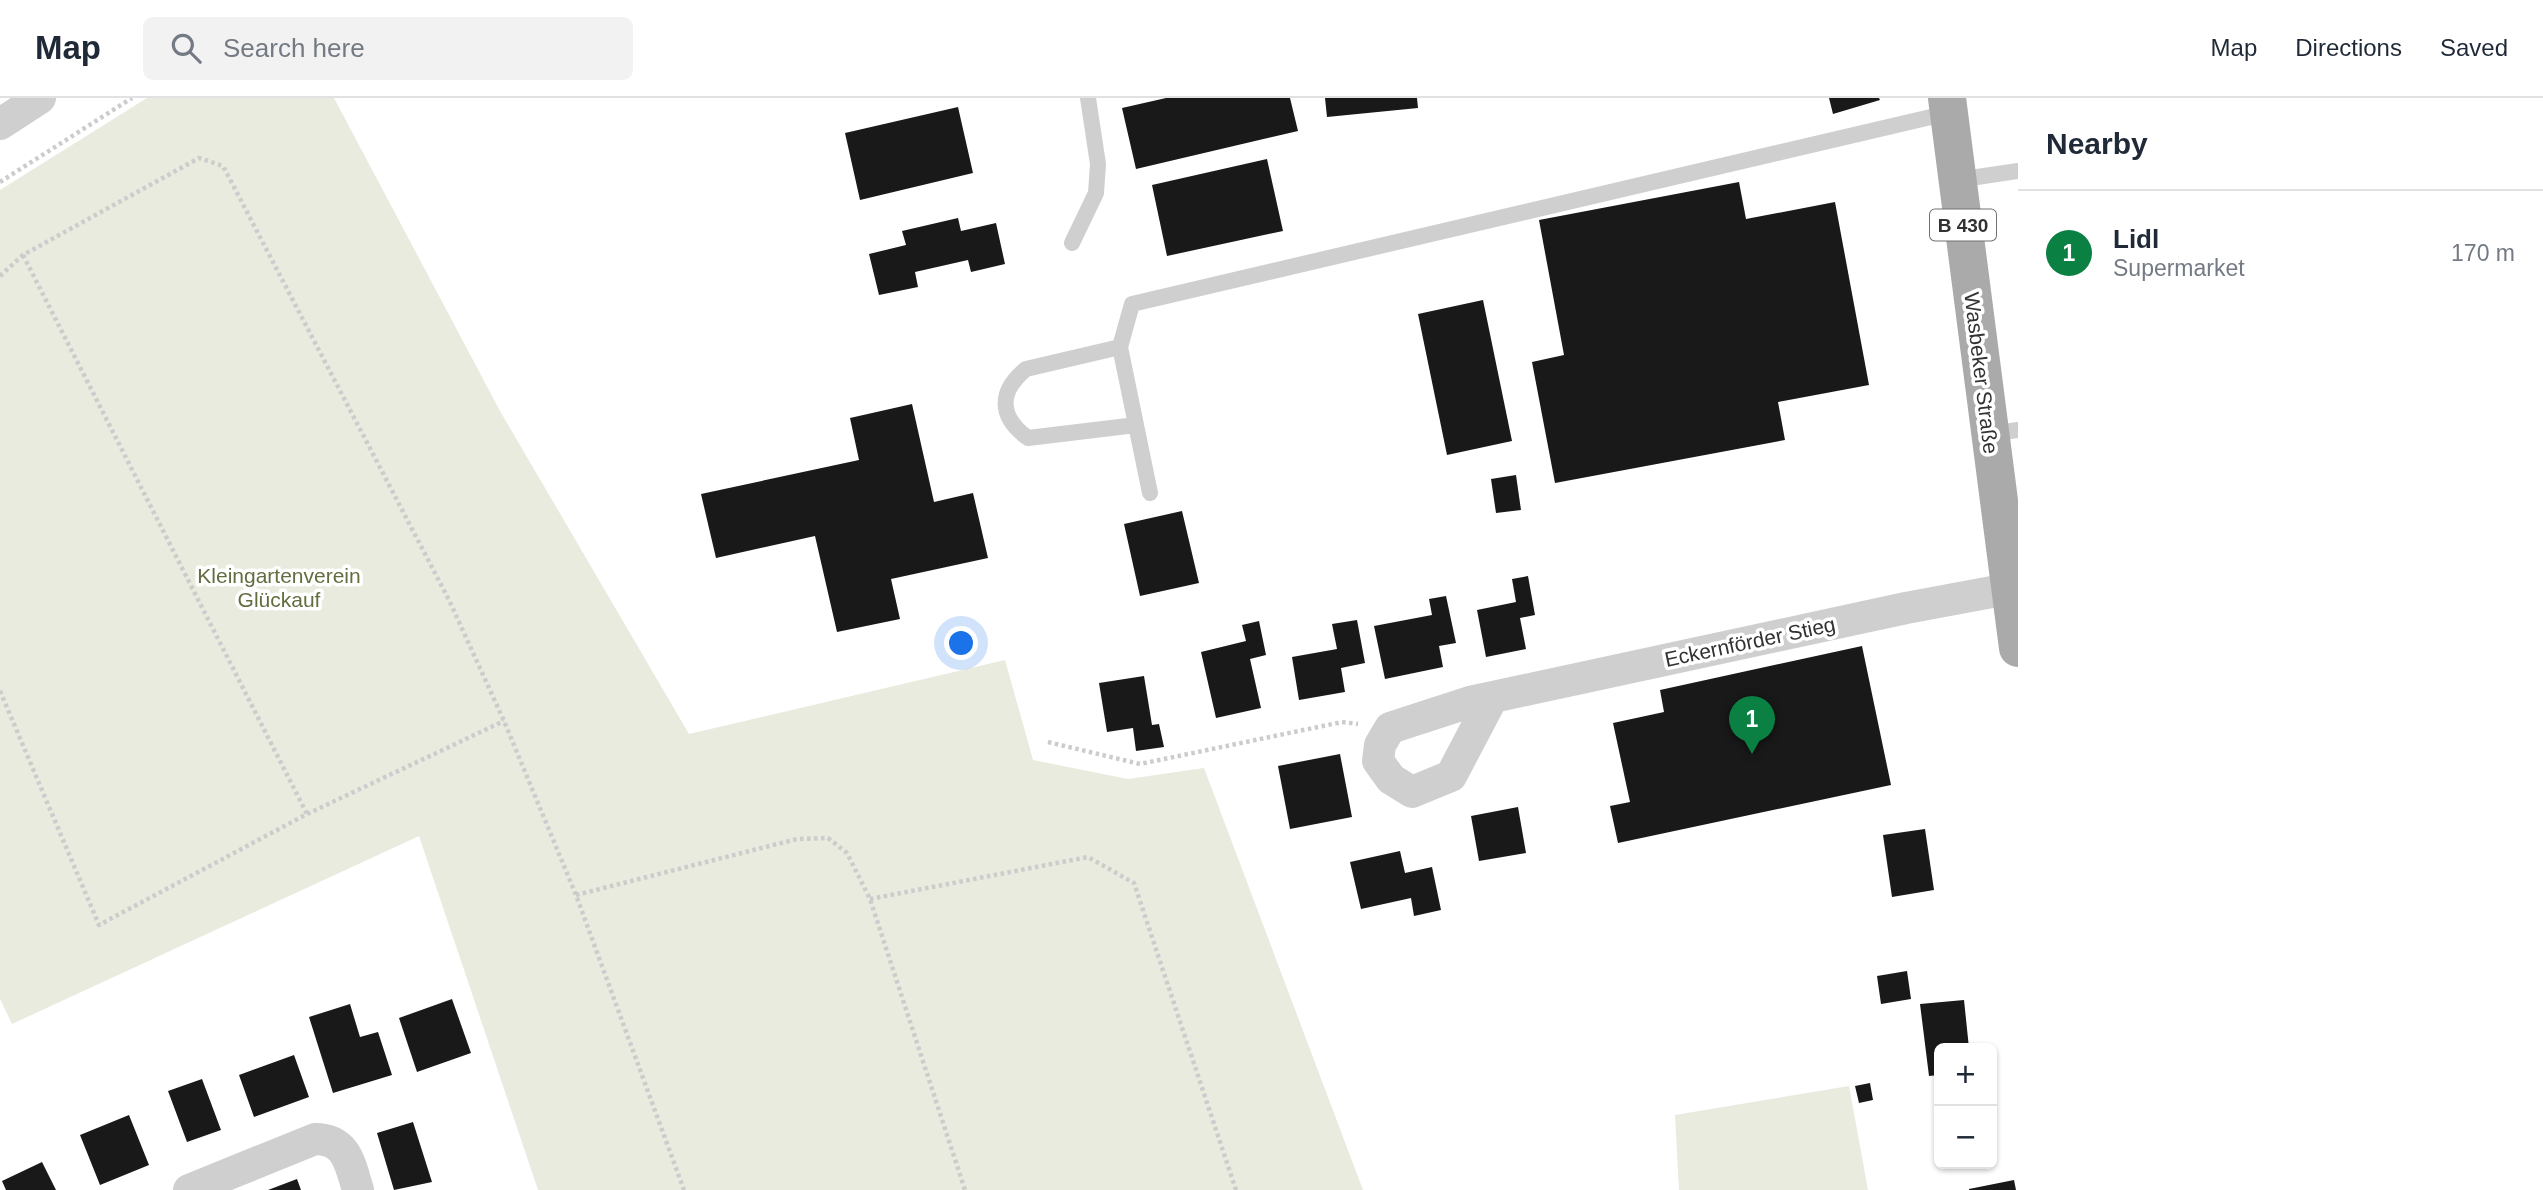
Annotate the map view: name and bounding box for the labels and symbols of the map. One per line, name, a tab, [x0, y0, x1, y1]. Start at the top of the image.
road number: B 430	[1930, 209, 1996, 240]
street label: Wasbeker Straße	[1960, 291, 2003, 455]
park label: Kleingartenverein Glückauf	[197, 564, 361, 611]
street label: Eckernförder Stieg	[1662, 612, 1837, 671]
your location	[944, 626, 978, 660]
pin: 1	[1729, 696, 1775, 754]

